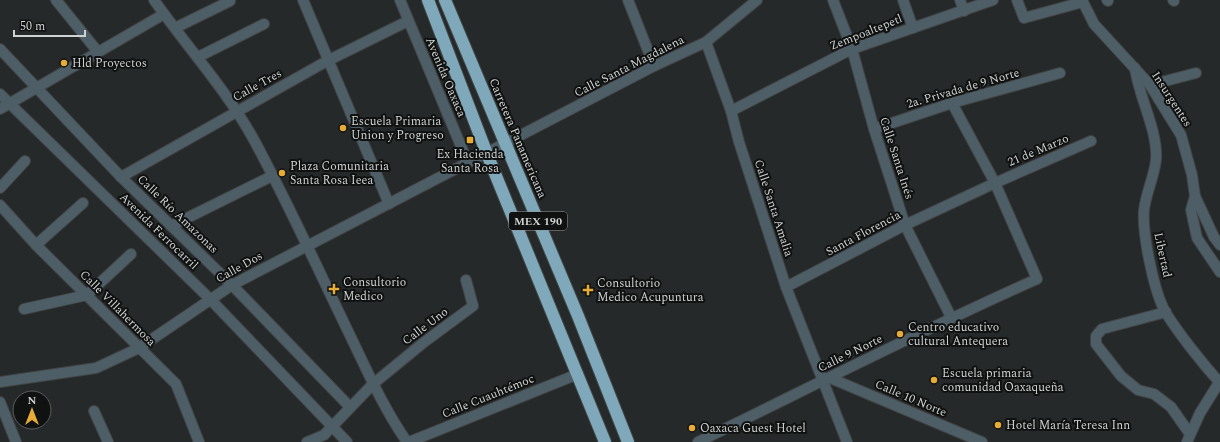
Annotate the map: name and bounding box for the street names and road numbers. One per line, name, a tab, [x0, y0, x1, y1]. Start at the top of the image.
street label: Zempoaltepetl	[827, 9, 905, 56]
street label: Calle Santa Magdalena	[571, 30, 688, 102]
street label: Avenida Oaxaca	[420, 34, 471, 120]
street label: 2a. Privada de 9 Norte	[905, 63, 1022, 114]
street label: Calle Tres	[229, 64, 285, 107]
street label: Insurgentes	[1147, 68, 1197, 131]
street label: Carretera Panamericana	[484, 75, 552, 201]
street label: Calle Santa Inés	[874, 115, 919, 202]
street label: 21 de Marzo	[1005, 129, 1072, 172]
street label: Calle Santa Amalia	[749, 157, 798, 259]
street label: Calle Río Amazonas	[133, 170, 223, 258]
street label: Avenida Ferrocarril	[115, 189, 203, 274]
street label: Santa Florencia	[822, 206, 904, 261]
road number: MEX 190	[509, 212, 567, 230]
street label: Libertad	[1148, 231, 1177, 280]
street label: Calle Dos	[212, 247, 266, 288]
street label: Calle Villahermosa	[75, 266, 160, 351]
street label: Calle Uno	[398, 303, 452, 350]
street label: Calle 9 Norte	[814, 329, 886, 377]
street label: Calle Cuauhtémoc	[439, 369, 537, 424]
street label: Calle 10 Norte	[872, 375, 950, 422]

